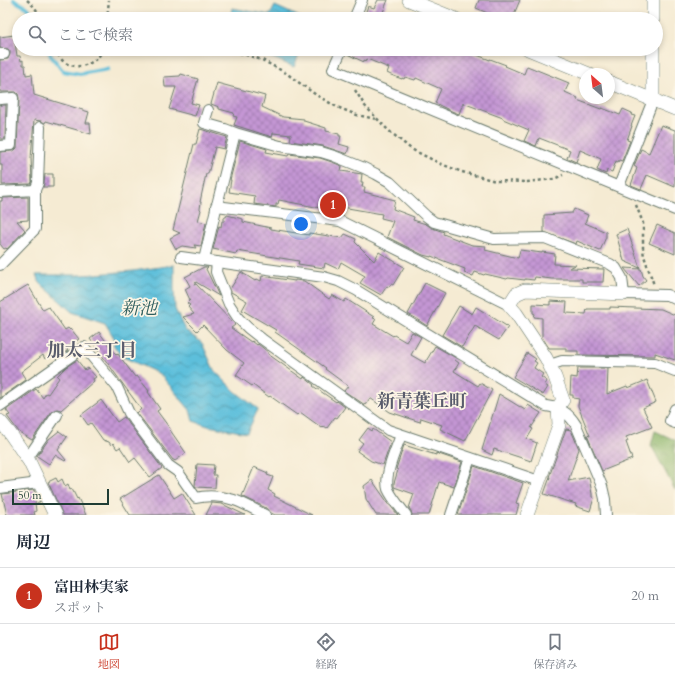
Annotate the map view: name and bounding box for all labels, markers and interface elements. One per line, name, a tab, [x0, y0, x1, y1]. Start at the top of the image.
search box	[12, 12, 663, 56]
icon: search	[26, 23, 48, 45]
text: ここで検索	[58, 25, 133, 45]
north arrow	[579, 68, 615, 104]
pin: 1	[320, 190, 346, 220]
your location	[291, 214, 311, 234]
water label: 新池	[121, 296, 159, 321]
district label: 加太三丁目	[47, 338, 137, 363]
district label: 新青葉丘町	[377, 389, 467, 414]
scale bar	[12, 487, 109, 506]
text: 50 m	[18, 488, 42, 503]
text: 周辺	[16, 531, 50, 554]
text: 富田林実家	[54, 577, 129, 597]
text: 1	[26, 587, 32, 605]
text: 20 m	[631, 587, 659, 605]
text: スポット	[54, 599, 106, 617]
tab: 地図	[98, 631, 120, 672]
tab: 経路	[315, 631, 337, 672]
tab: 保存済み	[533, 631, 577, 672]

